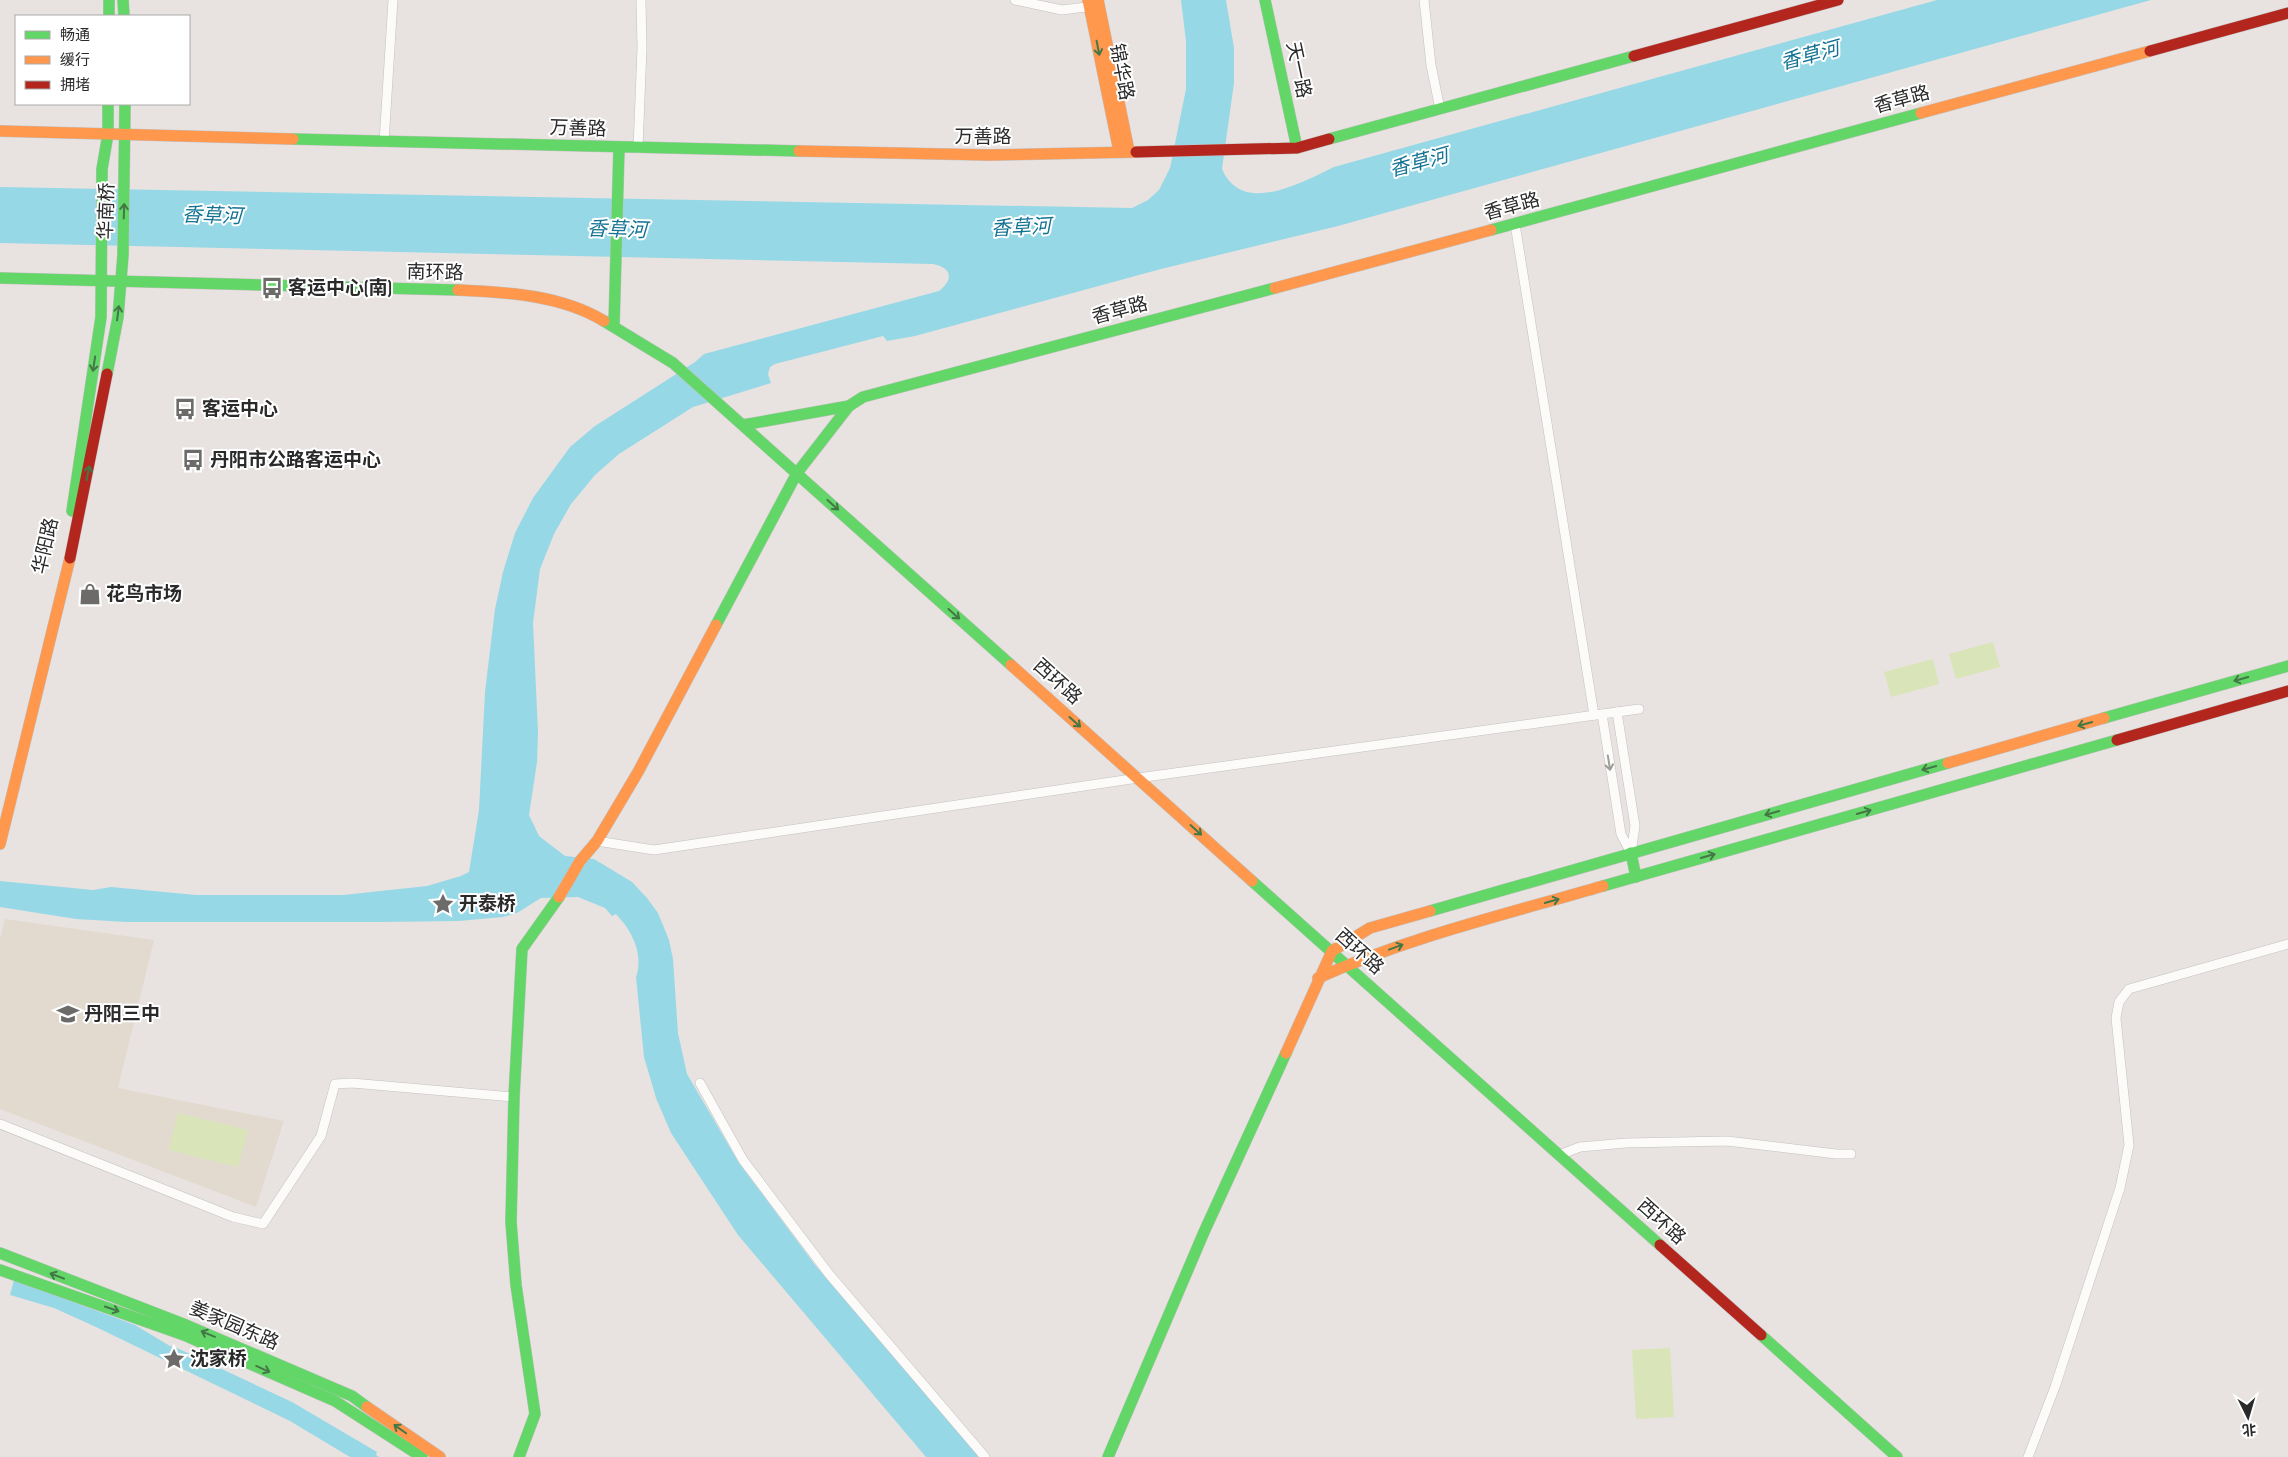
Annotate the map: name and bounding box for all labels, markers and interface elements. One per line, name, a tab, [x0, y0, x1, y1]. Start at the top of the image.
legend	[15, 15, 190, 105]
text: 畅通	[60, 26, 90, 45]
water label: 香草河	[1778, 36, 1846, 75]
one-way arrow	[1094, 39, 1103, 55]
street label: 天一路	[1281, 40, 1315, 100]
street label: 锦华路	[1104, 42, 1138, 102]
text: 缓行	[60, 51, 90, 70]
text: 拥堵	[60, 76, 90, 95]
street label: 香草路	[1871, 82, 1933, 118]
street label: 万善路	[549, 117, 607, 141]
street label: 万善路	[954, 126, 1012, 149]
water label: 香草河	[1387, 143, 1455, 182]
street label: 华南桥	[95, 182, 119, 240]
street label: 香草路	[1481, 189, 1543, 225]
water label: 香草河	[182, 203, 246, 229]
one-way arrow	[120, 204, 129, 220]
water label: 香草河	[990, 214, 1056, 242]
water label: 香草河	[587, 217, 651, 243]
street label: 南环路	[406, 261, 464, 285]
bus stop icon: 客运中心(南)	[259, 275, 285, 301]
place label: 客运中心(南)	[288, 277, 392, 300]
street label: 香草路	[1089, 293, 1151, 329]
one-way arrow	[113, 305, 123, 321]
one-way arrow	[89, 356, 99, 372]
bus stop icon: 客运中心	[172, 396, 198, 422]
place label: 客运中心	[202, 398, 278, 421]
bus stop icon: 丹阳市公路客运中心	[180, 447, 206, 473]
place label: 丹阳市公路客运中心	[210, 449, 381, 472]
one-way arrow	[84, 465, 93, 481]
one-way arrow	[826, 499, 839, 511]
street label: 华阳路	[28, 516, 64, 576]
shop icon: 花鸟市场	[77, 581, 103, 607]
place label: 花鸟市场	[106, 583, 182, 606]
one-way arrow	[947, 608, 960, 619]
street label: 西环路	[1028, 654, 1086, 710]
one-way arrow	[2234, 675, 2250, 685]
one-way arrow	[1069, 716, 1082, 728]
one-way arrow	[2077, 720, 2093, 729]
one-way arrow	[1605, 754, 1615, 770]
one-way arrow	[1921, 764, 1937, 774]
one-way arrow	[1856, 806, 1872, 816]
one-way arrow	[1765, 808, 1781, 818]
one-way arrow	[1190, 824, 1203, 836]
one-way arrow	[1700, 851, 1716, 861]
place icon: 开泰桥	[430, 891, 456, 917]
place label: 开泰桥	[459, 893, 516, 916]
one-way arrow	[1543, 895, 1559, 905]
street label: 西环路	[1330, 924, 1388, 980]
one-way arrow	[1388, 942, 1403, 951]
school or university icon: 丹阳三中	[55, 1001, 81, 1027]
place label: 丹阳三中	[84, 1003, 160, 1026]
street label: 西环路	[1632, 1194, 1690, 1250]
one-way arrow	[50, 1271, 65, 1280]
street label: 姜家园东路	[186, 1297, 282, 1355]
one-way arrow	[104, 1305, 120, 1315]
one-way arrow	[201, 1329, 216, 1339]
place icon: 沈家桥	[161, 1346, 187, 1372]
place label: 沈家桥	[190, 1348, 247, 1371]
one-way arrow	[255, 1365, 270, 1375]
north arrow	[2223, 1392, 2273, 1442]
text: 北	[2241, 1420, 2257, 1439]
one-way arrow	[393, 1424, 407, 1434]

